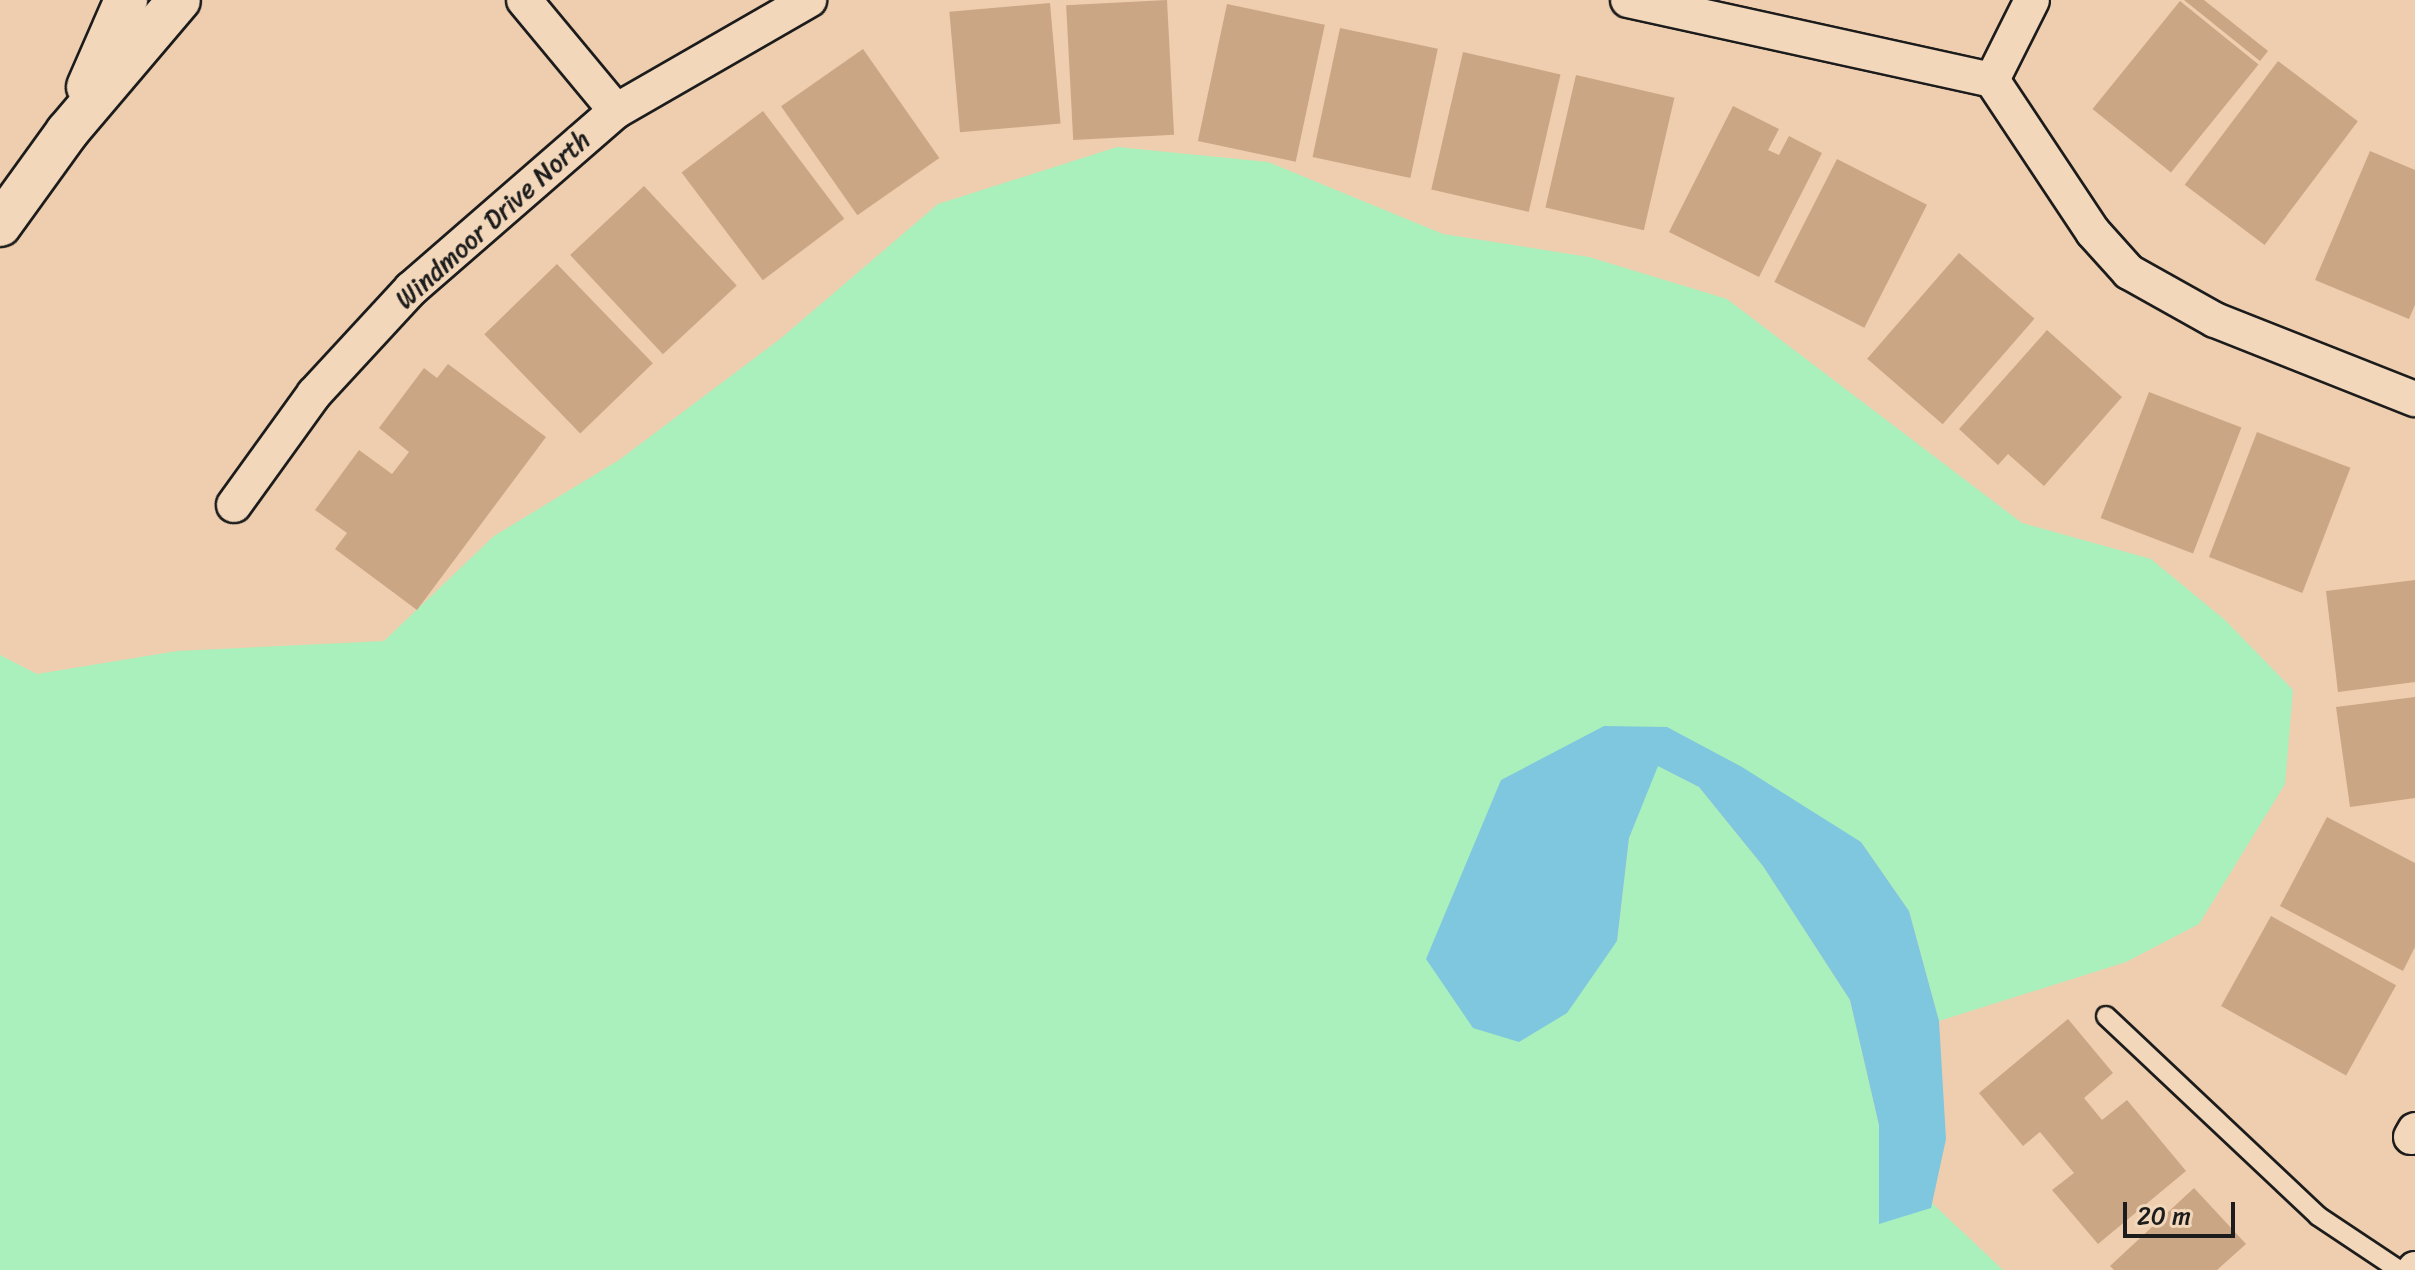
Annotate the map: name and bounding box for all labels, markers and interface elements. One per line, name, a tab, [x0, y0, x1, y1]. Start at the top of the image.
street label: Windmoor Drive North	[389, 124, 597, 316]
scale bar	[2127, 1186, 2239, 1236]
text: 20 m	[2137, 1195, 2191, 1237]

